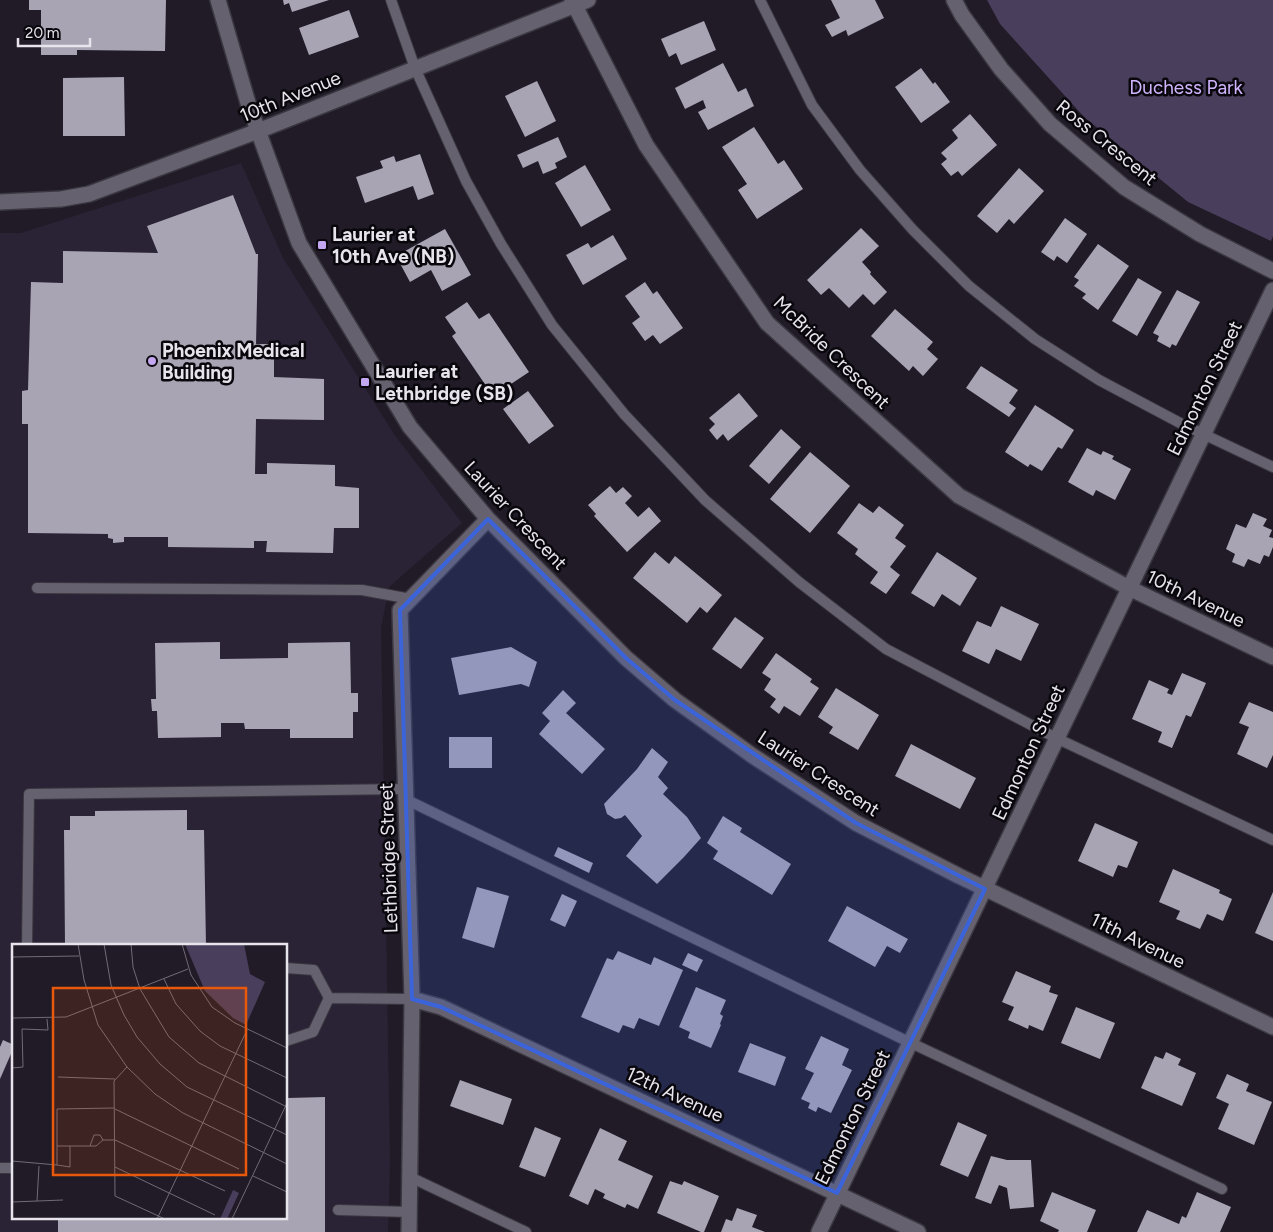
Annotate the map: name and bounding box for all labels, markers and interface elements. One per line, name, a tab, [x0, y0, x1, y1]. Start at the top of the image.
scale bar	[18, 15, 90, 47]
text: 20 m	[25, 24, 59, 42]
street label: 10th Avenue	[236, 66, 344, 127]
park label: Duchess Park	[1129, 76, 1244, 99]
street label: Ross Crescent	[1052, 95, 1162, 190]
place label: Laurier at 10th Ave (NB)	[332, 223, 454, 268]
marker: Laurier at 10th Ave (NB)	[316, 239, 328, 251]
street label: McBride Crescent	[769, 291, 895, 414]
street label: Edmonton Street	[1162, 317, 1247, 459]
place label: Phoenix Medical Building	[162, 339, 305, 384]
marker: Phoenix Medical Building	[146, 355, 158, 367]
place label: Laurier at Lethbridge (SB)	[375, 360, 513, 405]
marker: Laurier at Lethbridge (SB)	[359, 376, 371, 388]
street label: Laurier Crescent	[459, 456, 572, 574]
street label: 10th Avenue	[1143, 565, 1249, 632]
street label: Edmonton Street	[987, 681, 1070, 824]
street label: Laurier Crescent	[754, 726, 884, 821]
street label: Lethbridge Street	[374, 782, 403, 934]
street label: 11th Avenue	[1087, 908, 1189, 973]
inset map	[12, 944, 288, 1220]
street label: Edmonton Street	[810, 1046, 895, 1188]
street label: 12th Avenue	[622, 1062, 727, 1127]

